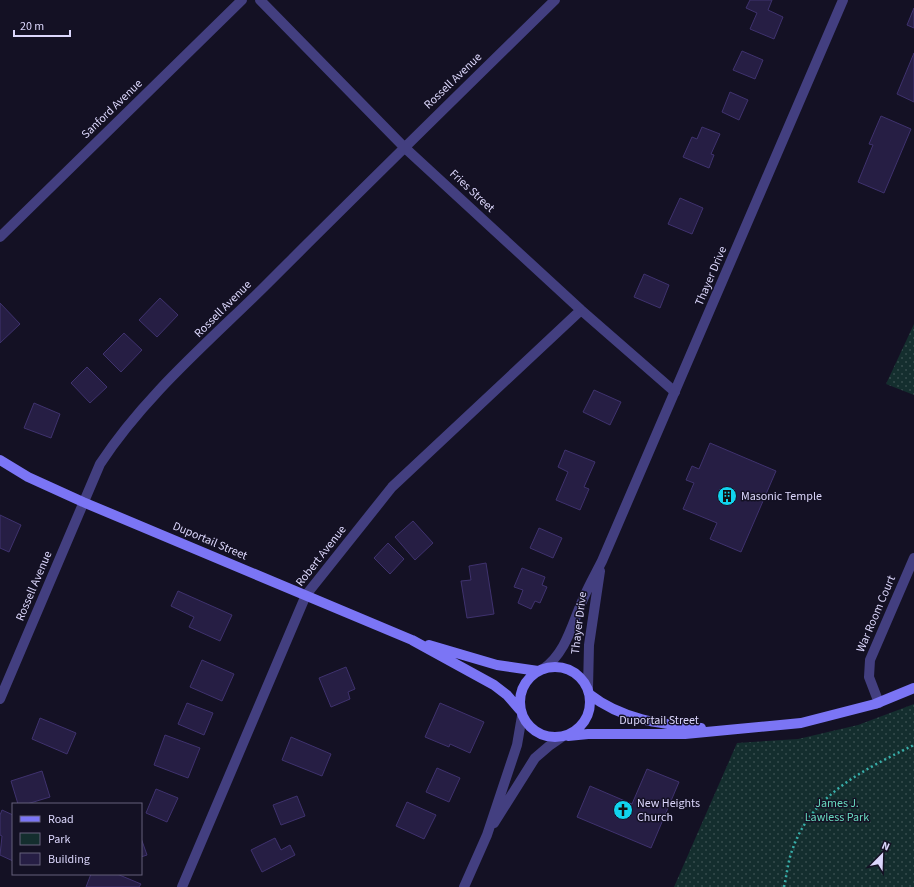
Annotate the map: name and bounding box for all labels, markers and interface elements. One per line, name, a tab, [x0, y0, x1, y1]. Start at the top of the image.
scale bar	[14, 12, 70, 38]
text: 20 m	[20, 18, 44, 35]
street label: Rossell Avenue	[420, 49, 486, 113]
street label: Sanford Avenue	[78, 75, 146, 143]
street label: Fries Street	[446, 166, 498, 216]
street label: Thayer Drive	[691, 244, 731, 308]
street label: Rossell Avenue	[191, 277, 255, 341]
building icon: Masonic Temple	[716, 485, 738, 507]
place label: Masonic Temple	[741, 488, 822, 505]
street label: Duportail Street	[170, 518, 250, 564]
street label: Robert Avenue	[292, 522, 350, 590]
street label: Rossell Avenue	[12, 548, 56, 624]
street label: War Room Court	[852, 573, 900, 655]
street label: Thayer Drive	[567, 591, 591, 655]
street label: Duportail Street	[619, 712, 699, 729]
place label: New Heights Church	[637, 795, 700, 826]
park label: James J. Lawless Park	[805, 795, 869, 826]
church icon: New Heights Church	[612, 799, 634, 821]
legend	[12, 803, 142, 875]
text: Road	[48, 811, 74, 828]
text: Park	[48, 831, 70, 848]
north arrow	[862, 835, 902, 875]
text: N	[879, 838, 892, 855]
text: Building	[48, 851, 90, 868]

